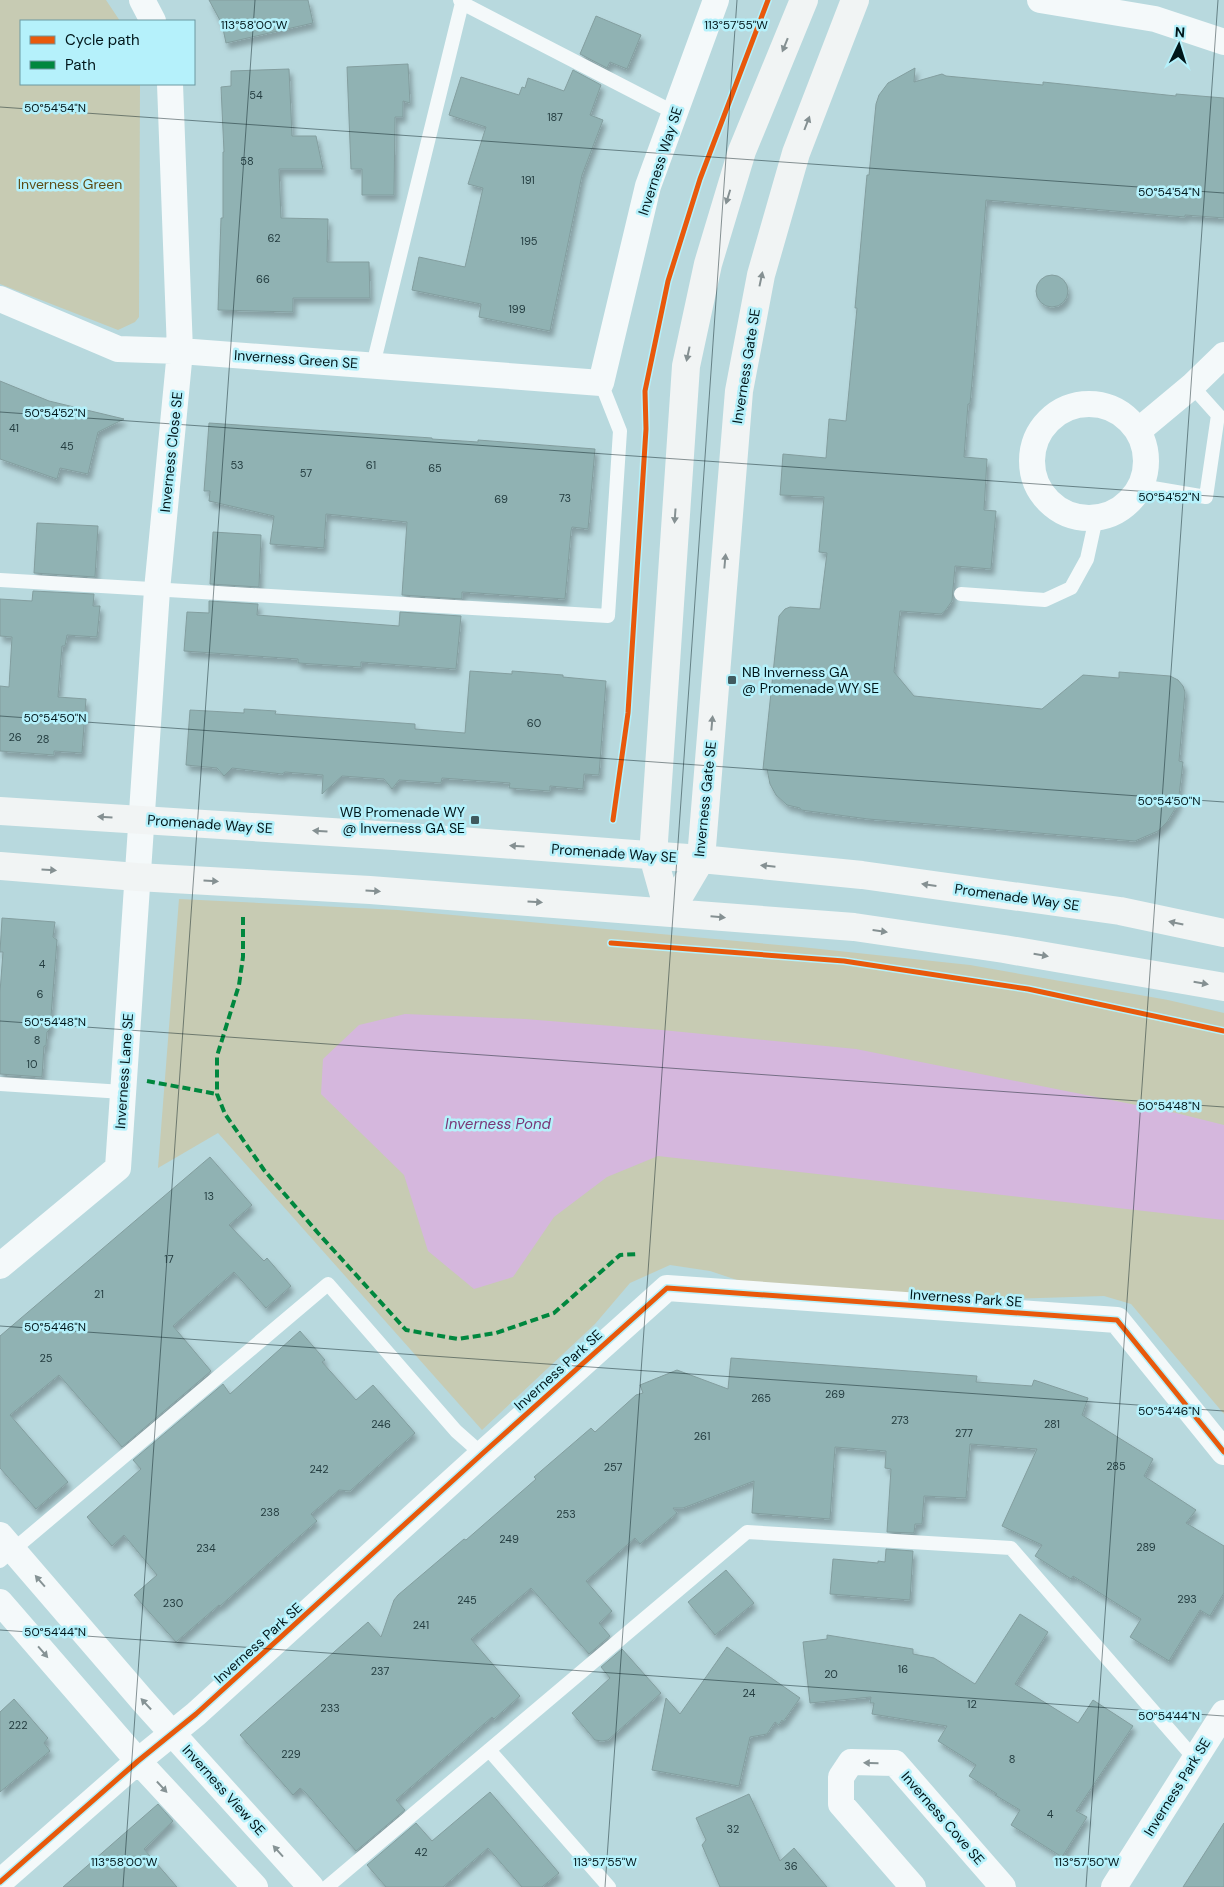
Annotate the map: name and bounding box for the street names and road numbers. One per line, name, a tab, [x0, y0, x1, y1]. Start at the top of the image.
street label: Inverness Way SE	[634, 104, 686, 217]
street label: Inverness Gate SE	[728, 307, 764, 425]
street label: Inverness Green SE	[233, 346, 359, 372]
street label: Inverness Close SE	[156, 391, 186, 513]
street label: Inverness Gate SE	[690, 740, 720, 858]
street label: Promenade Way SE	[147, 811, 273, 837]
street label: Promenade Way SE	[551, 840, 677, 866]
street label: Promenade Way SE	[954, 879, 1081, 915]
street label: Inverness Lane SE	[111, 1013, 137, 1129]
street label: Inverness Park SE	[909, 1285, 1023, 1311]
street label: Inverness Park SE	[510, 1326, 606, 1414]
street label: Inverness Park SE	[210, 1599, 306, 1687]
street label: Inverness Park SE	[1140, 1734, 1214, 1839]
street label: Inverness View SE	[179, 1741, 270, 1839]
street label: Inverness Cove SE	[898, 1768, 988, 1868]

